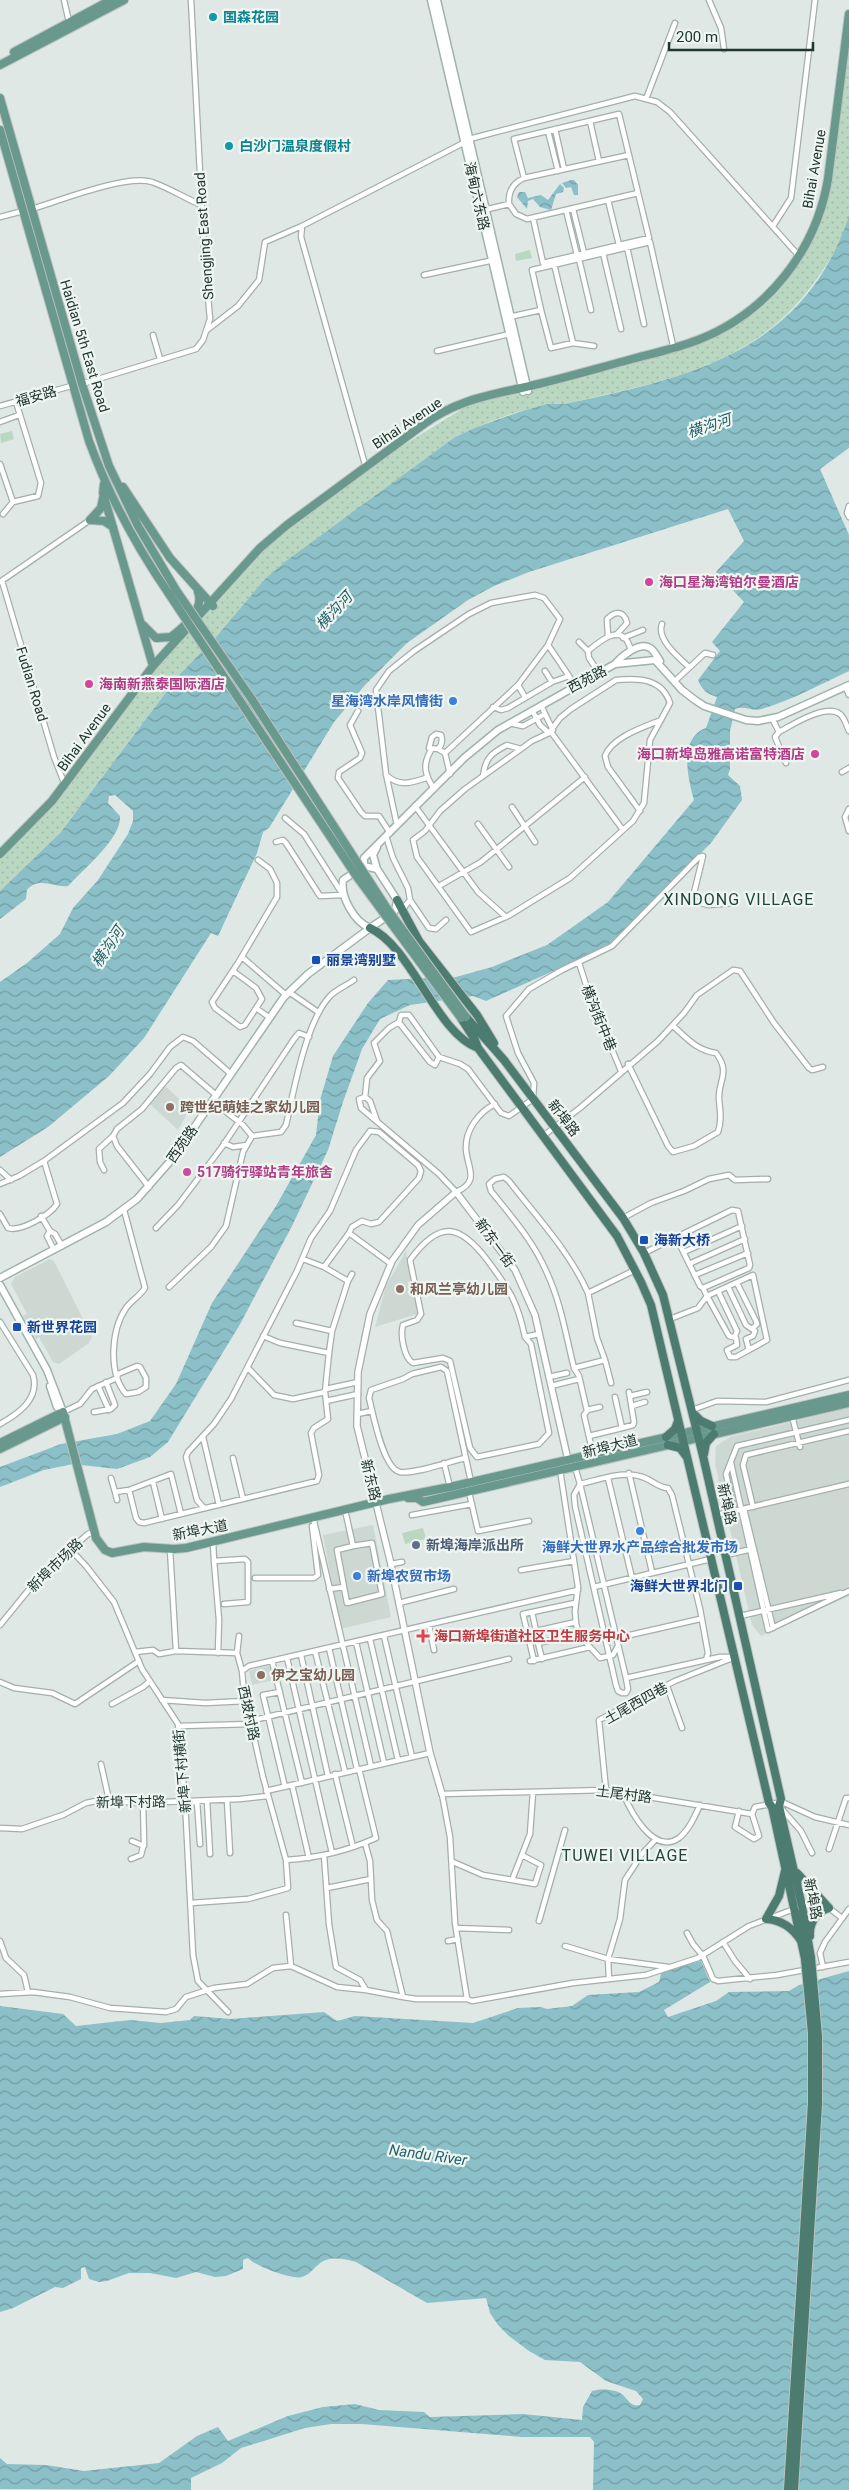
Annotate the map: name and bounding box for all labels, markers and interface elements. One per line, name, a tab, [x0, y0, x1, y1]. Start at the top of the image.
place label: 国森花园	[223, 9, 279, 25]
marker: 国森花园	[207, 11, 219, 23]
scale bar	[669, 20, 813, 52]
text: 200 m	[676, 28, 718, 46]
street label: Bihai Avenue	[799, 128, 829, 210]
place label: 白沙门温泉度假村	[239, 138, 351, 154]
marker: 白沙门温泉度假村	[223, 140, 235, 152]
street label: 海甸六东路	[461, 160, 493, 232]
street label: Shengjing East Road	[192, 172, 216, 300]
street label: Haidian 5th East Road	[57, 278, 113, 414]
street label: 福安路	[14, 383, 58, 409]
street label: Bihai Avenue	[369, 394, 445, 452]
water label: 横沟河	[685, 410, 736, 442]
place label: 海口星海湾铂尔曼酒店	[659, 574, 799, 590]
marker: 海口星海湾铂尔曼酒店	[643, 576, 655, 588]
water label: 横沟河	[312, 586, 358, 634]
street label: Fudian Road	[13, 645, 51, 723]
street label: 西苑路	[565, 662, 609, 696]
place label: 海南新燕泰国际酒店	[99, 676, 225, 692]
marker: 海南新燕泰国际酒店	[83, 678, 95, 690]
place label: 星海湾水岸风情街	[331, 693, 443, 709]
marker: 星海湾水岸风情街	[447, 695, 459, 707]
street label: Bihai Avenue	[54, 700, 114, 774]
place label: 海口新埠岛雅高诺富特酒店	[637, 746, 805, 762]
marker: 海口新埠岛雅高诺富特酒店	[809, 748, 821, 760]
district label: XINDONG VILLAGE	[664, 890, 814, 909]
water label: 横沟河	[88, 921, 130, 971]
place label: 丽景湾别墅	[326, 952, 396, 968]
marker: 丽景湾别墅	[310, 954, 322, 966]
street label: 横沟街中巷	[578, 983, 620, 1053]
street label: 新埠路	[545, 1097, 583, 1139]
place label: 跨世纪萌娃之家幼儿园	[180, 1099, 320, 1115]
marker: 跨世纪萌娃之家幼儿园	[164, 1101, 176, 1113]
street label: 西苑路	[163, 1122, 201, 1166]
place label: 517骑行驿站青年旅舍	[197, 1164, 333, 1180]
marker: 517骑行驿站青年旅舍	[181, 1166, 193, 1178]
street label: 新东一街	[472, 1216, 518, 1270]
place label: 海新大桥	[654, 1232, 710, 1248]
marker: 海新大桥	[638, 1234, 650, 1246]
place label: 和风兰亭幼儿园	[410, 1281, 508, 1297]
marker: 和风兰亭幼儿园	[394, 1283, 406, 1295]
place label: 新世界花园	[27, 1319, 97, 1335]
marker: 新世界花园	[11, 1321, 23, 1333]
street label: 新埠大道	[581, 1431, 639, 1461]
street label: 新东路	[358, 1458, 384, 1502]
street label: 新埠路	[714, 1482, 740, 1526]
street label: 新埠大道	[171, 1517, 229, 1543]
marker: 海鲜大世界水产品综合批发市场	[634, 1525, 646, 1537]
street label: 新埠市场路	[24, 1535, 86, 1595]
place label: 新埠海岸派出所	[426, 1537, 524, 1553]
marker: 新埠海岸派出所	[410, 1539, 422, 1551]
place label: 海鲜大世界水产品综合批发市场	[542, 1539, 738, 1555]
place label: 新埠农贸市场	[367, 1568, 451, 1584]
marker: 新埠农贸市场	[351, 1570, 363, 1582]
place label: 海鲜大世界北门	[630, 1578, 728, 1594]
marker: 海鲜大世界北门	[732, 1580, 744, 1592]
place label: 海口新埠街道社区卫生服务中心	[434, 1628, 630, 1644]
marker: 海口新埠街道社区卫生服务中心	[416, 1629, 430, 1643]
place label: 伊之宝幼儿园	[271, 1667, 355, 1683]
marker: 伊之宝幼儿园	[255, 1669, 267, 1681]
street label: 土尾西四巷	[602, 1679, 670, 1727]
street label: 西坡村路	[235, 1684, 263, 1742]
street label: 新埠下村横街	[170, 1728, 194, 1814]
street label: 土尾村路	[595, 1783, 653, 1805]
street label: 新埠下村路	[96, 1793, 166, 1811]
district label: TUWEI VILLAGE	[562, 1846, 688, 1865]
street label: 新埠路	[801, 1877, 825, 1921]
water label: Nandu River	[388, 2141, 469, 2170]

